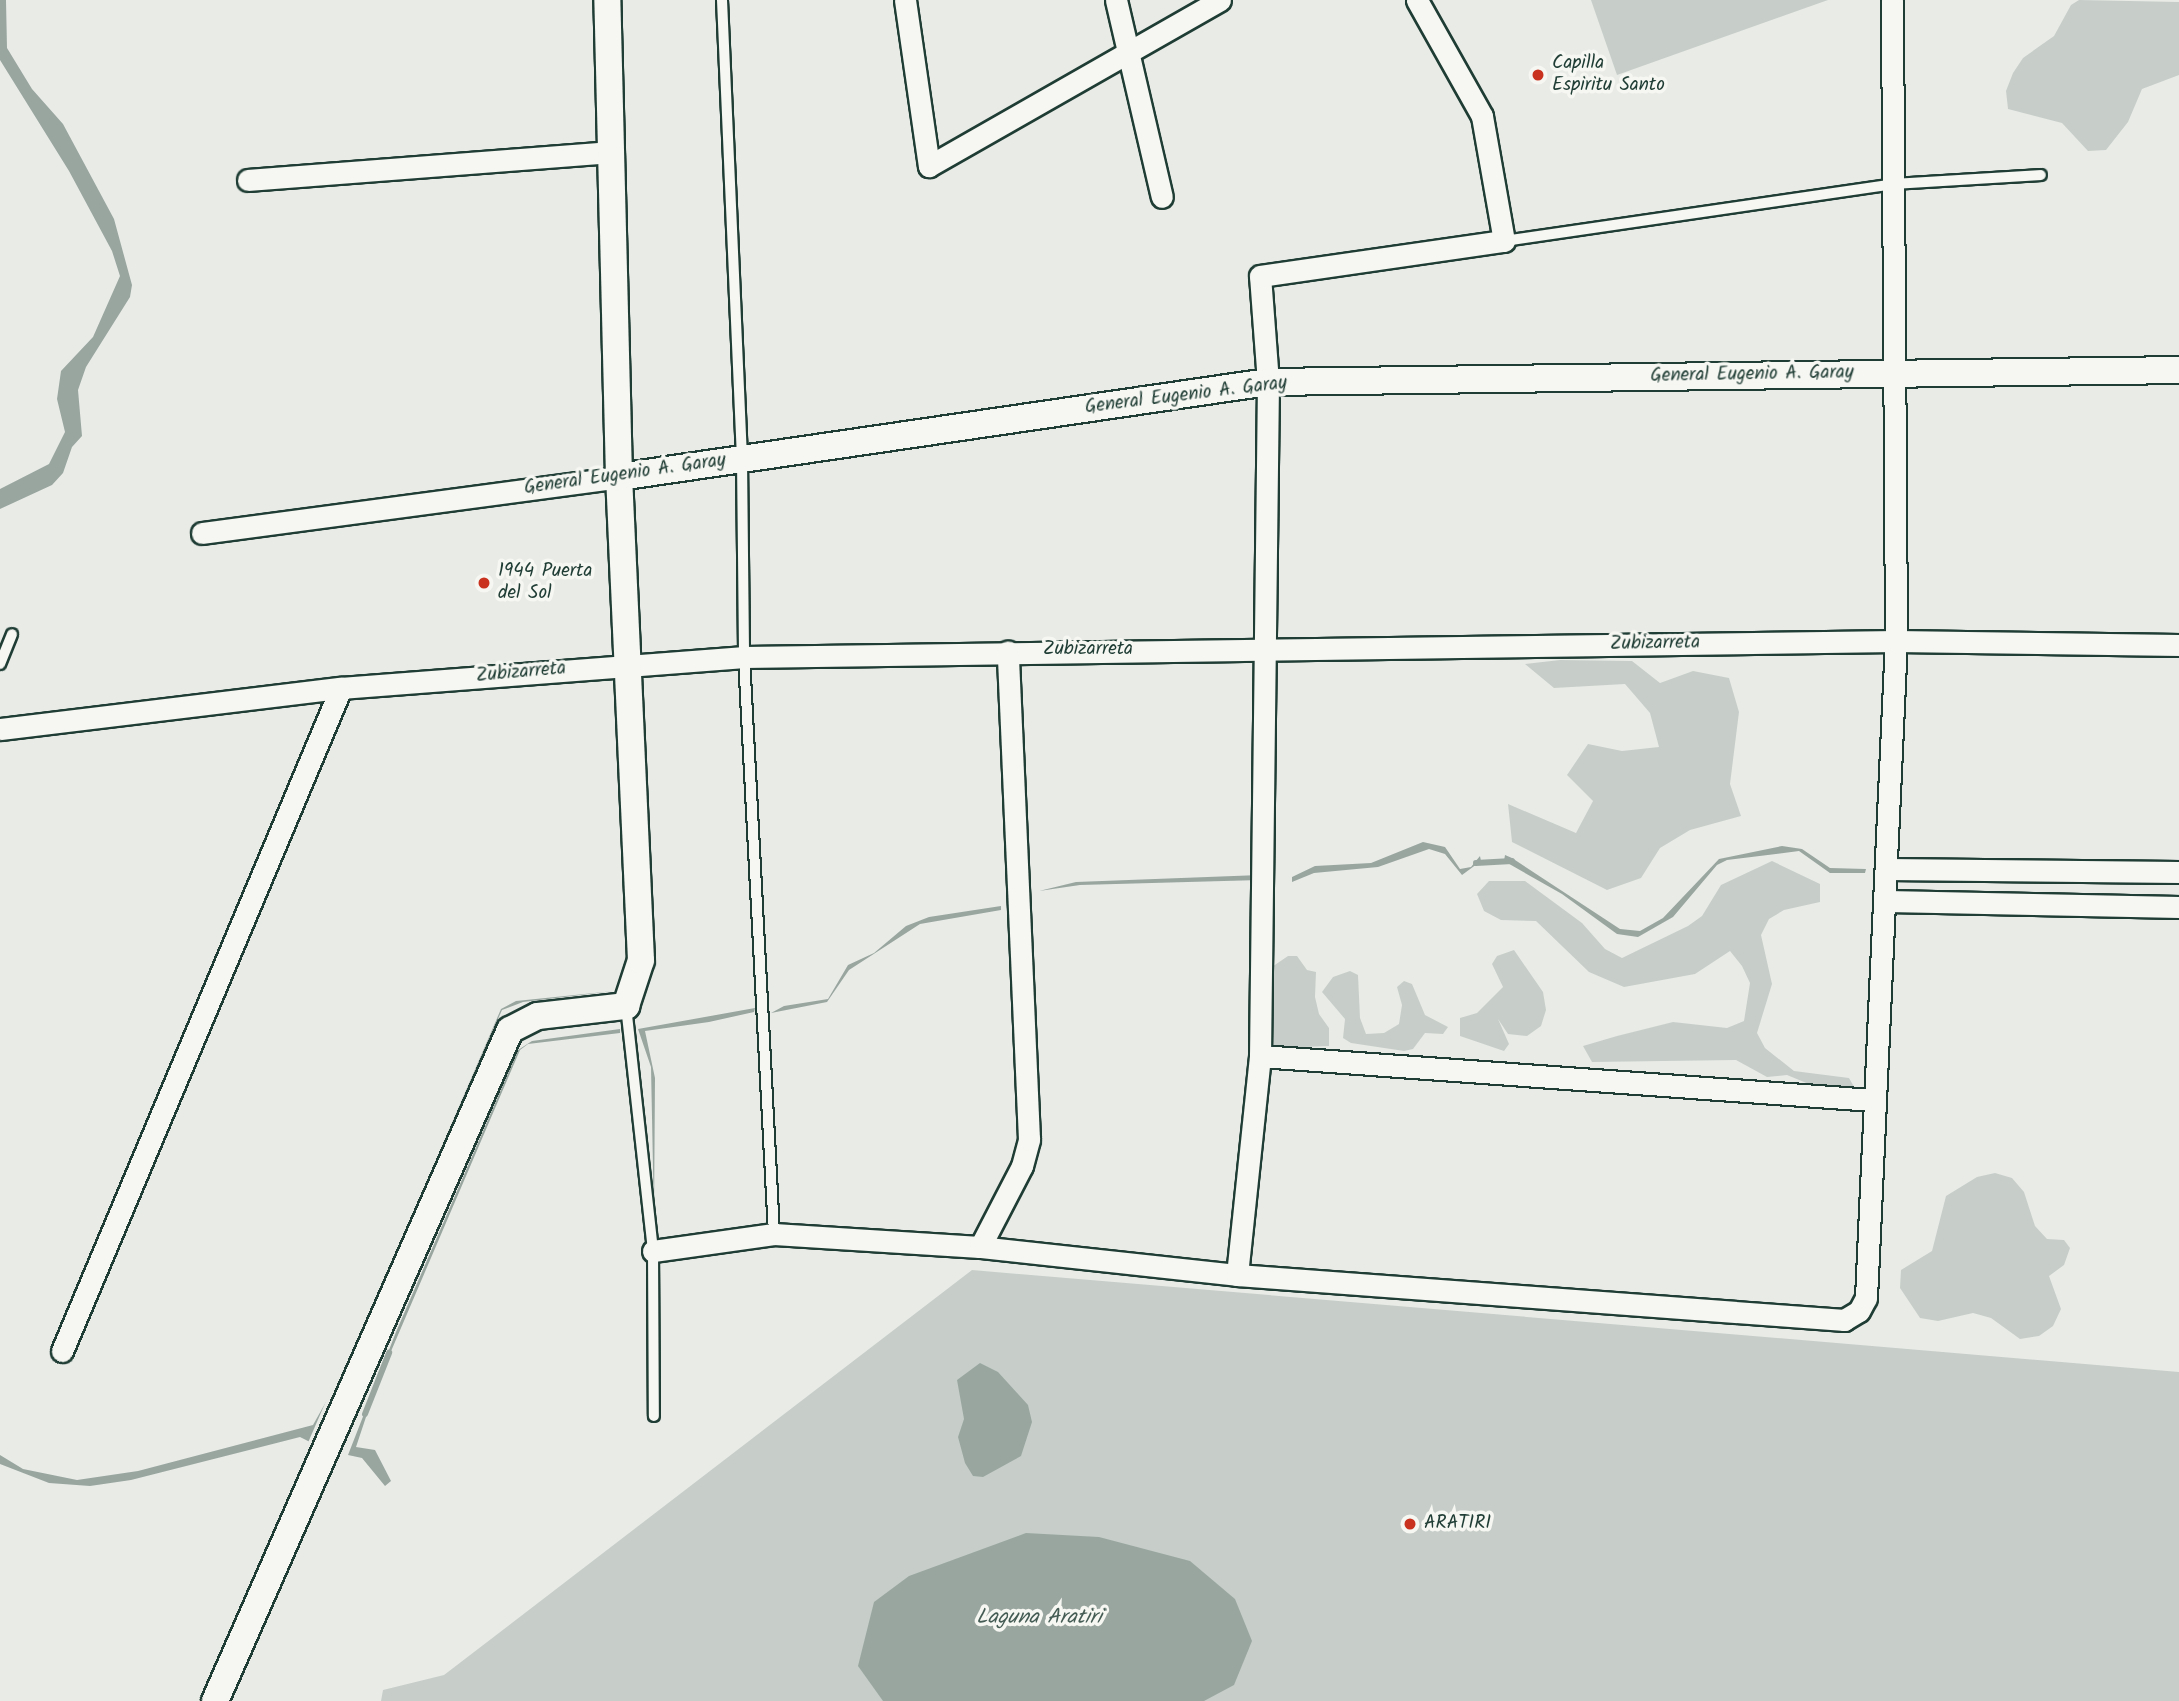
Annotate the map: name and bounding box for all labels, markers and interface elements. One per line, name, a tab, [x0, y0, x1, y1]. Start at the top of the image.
place label: Capilla Espiritu Santo	[1552, 53, 1665, 97]
marker: Capilla Espiritu Santo	[1530, 67, 1546, 83]
street label: General Eugenio A. Garay	[1650, 362, 1854, 388]
street label: General Eugenio A. Garay	[1084, 372, 1288, 420]
street label: General Eugenio A. Garay	[523, 450, 727, 500]
place label: 1944 Puerta del Sol	[498, 561, 592, 605]
marker: 1944 Puerta del Sol	[476, 575, 492, 591]
street label: Zubizarreta	[1610, 632, 1700, 656]
street label: Zubizarreta	[1043, 639, 1133, 661]
street label: Zubizarreta	[475, 658, 567, 688]
place label: ARATIRI	[1424, 1513, 1491, 1535]
marker: ARATIRI	[1402, 1516, 1418, 1532]
water label: Laguna Aratiri	[976, 1605, 1102, 1631]

